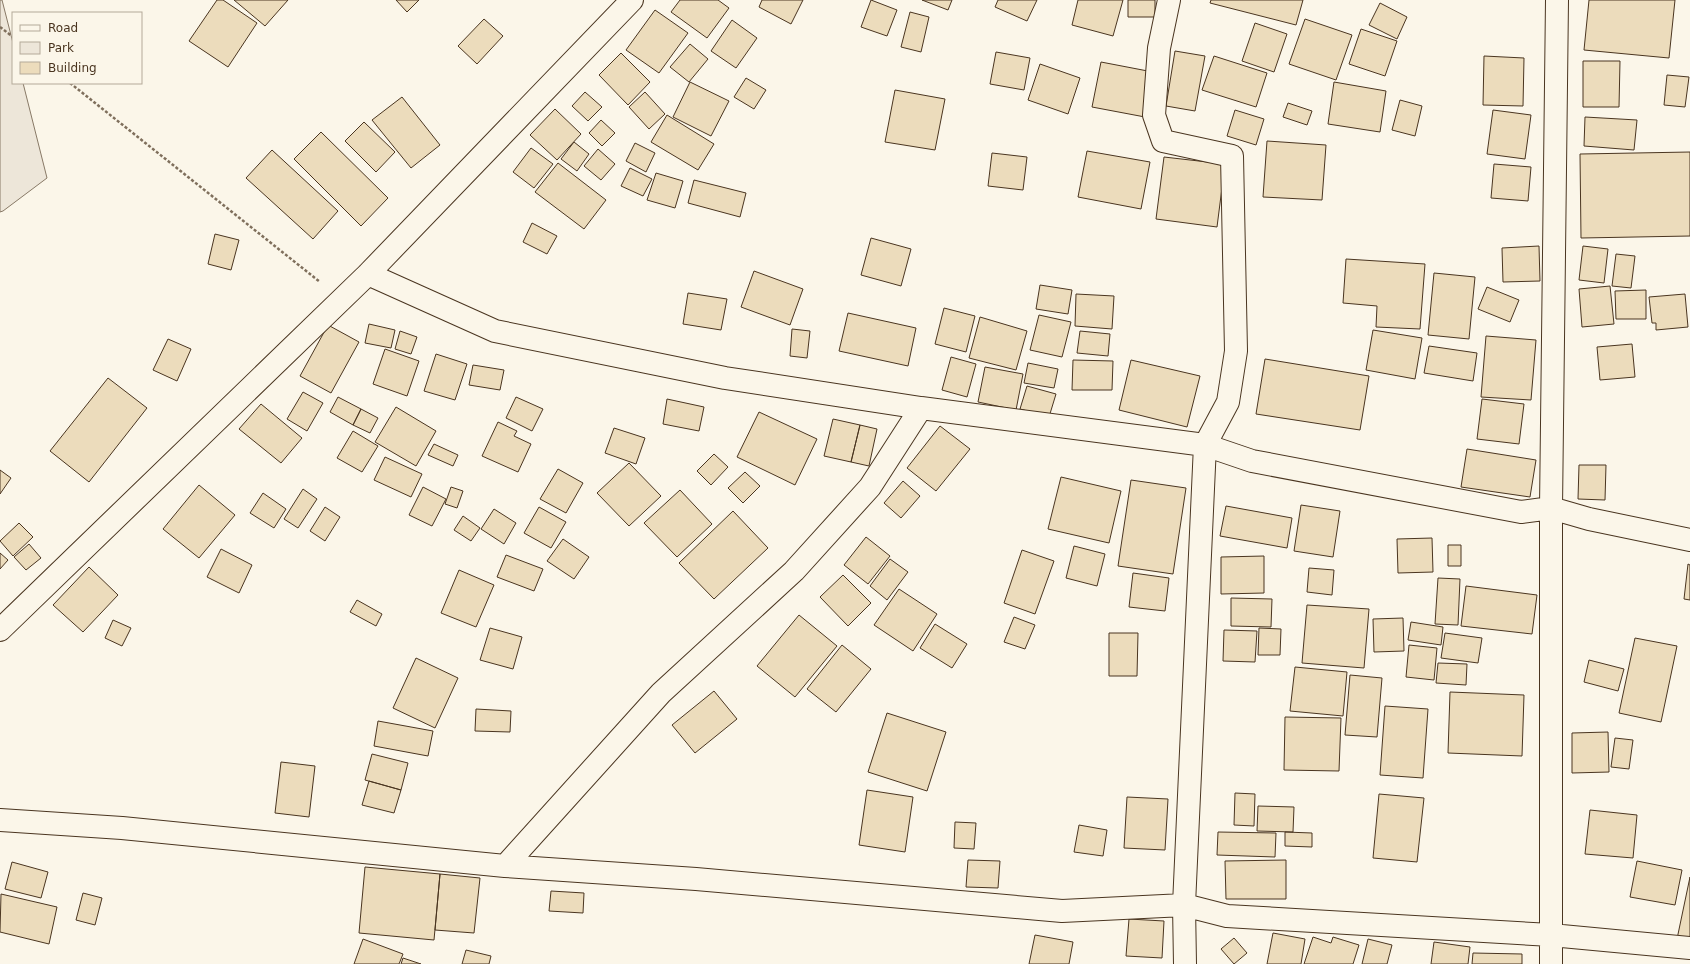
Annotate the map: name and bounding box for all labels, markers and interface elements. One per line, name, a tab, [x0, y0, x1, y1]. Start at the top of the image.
legend	[12, 12, 142, 84]
text: Road	[48, 21, 78, 35]
text: Park	[48, 41, 74, 55]
text: Building	[48, 61, 97, 75]

